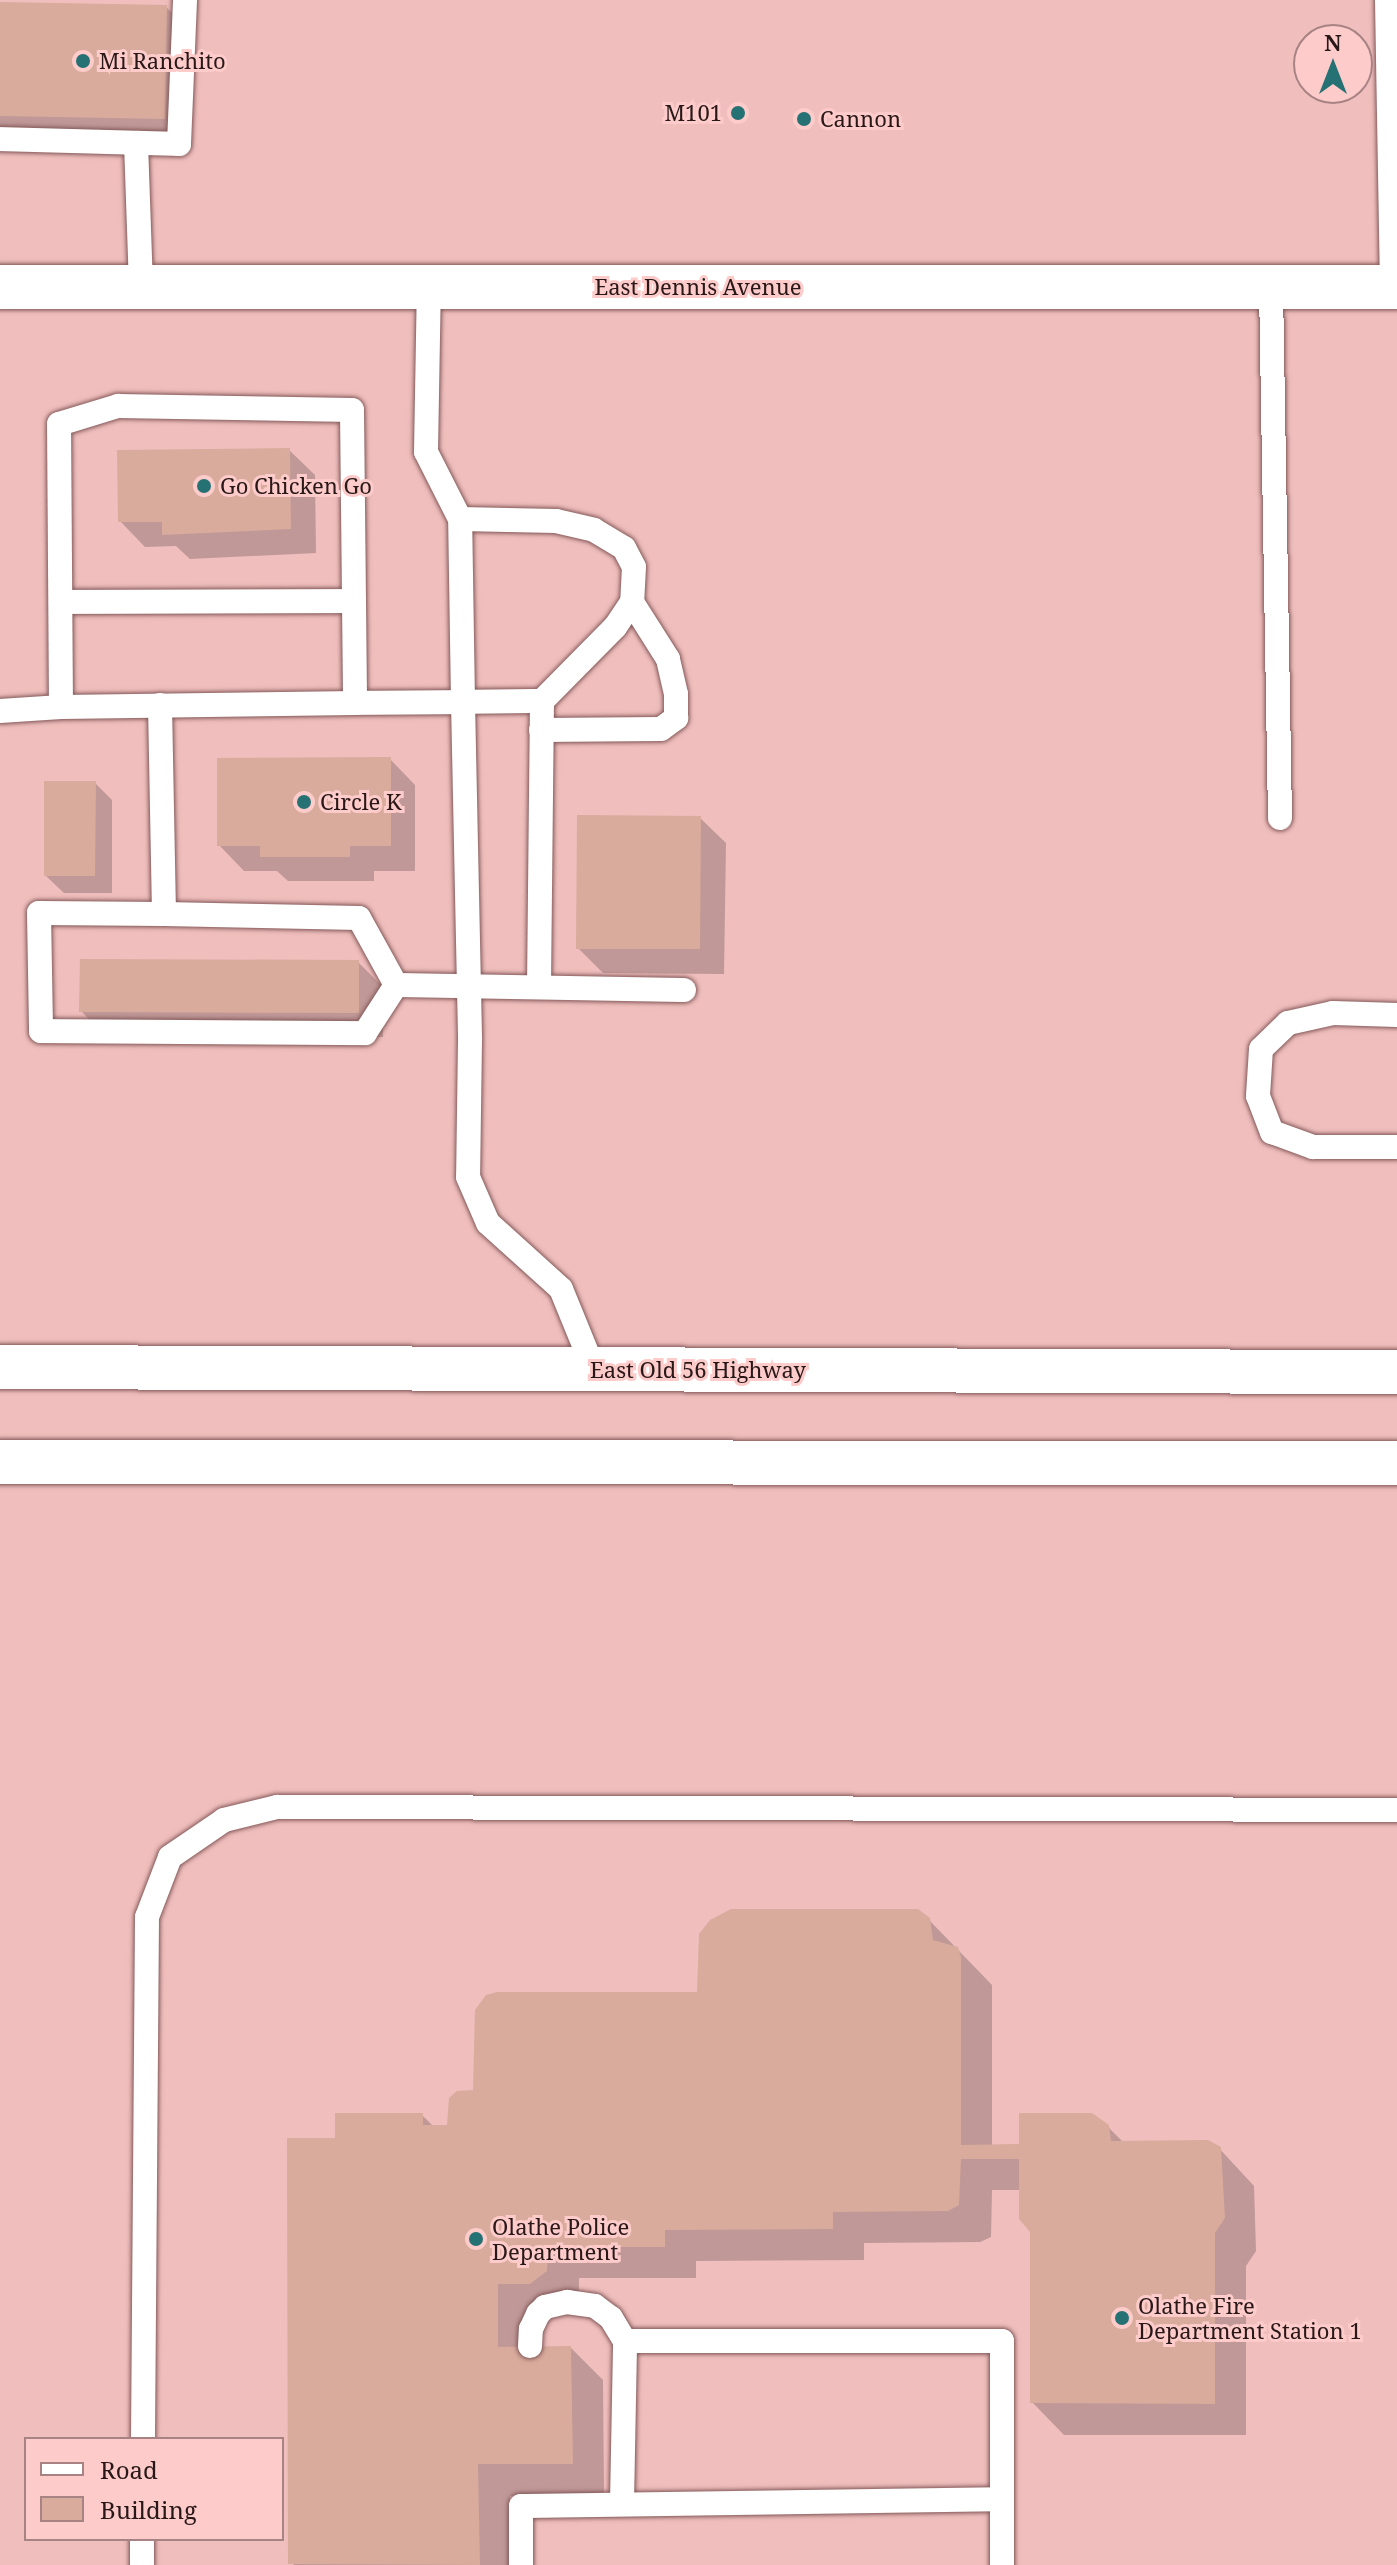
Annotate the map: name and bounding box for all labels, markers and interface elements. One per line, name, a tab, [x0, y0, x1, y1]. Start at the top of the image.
north arrow	[1293, 24, 1373, 104]
text: N	[1324, 27, 1342, 57]
place label: Mi Ranchito	[99, 48, 226, 74]
marker: Mi Ranchito	[74, 52, 92, 70]
place label: M101	[664, 100, 722, 126]
marker: M101	[729, 104, 747, 122]
place label: Cannon	[820, 106, 901, 132]
marker: Cannon	[795, 110, 813, 128]
street label: East Dennis Avenue	[595, 274, 801, 300]
place label: Go Chicken Go	[220, 473, 372, 499]
marker: Go Chicken Go	[195, 477, 213, 495]
place label: Circle K	[320, 789, 401, 815]
marker: Circle K	[295, 793, 313, 811]
street label: East Old 56 Highway	[590, 1357, 806, 1383]
place label: Olathe Police Department	[492, 2213, 629, 2264]
marker: Olathe Police Department	[467, 2230, 485, 2248]
place label: Olathe Fire Department Station 1	[1138, 2292, 1362, 2344]
marker: Olathe Fire Department Station 1	[1113, 2309, 1131, 2327]
legend	[24, 2437, 284, 2541]
text: Road	[100, 2453, 158, 2486]
text: Building	[100, 2493, 197, 2526]

